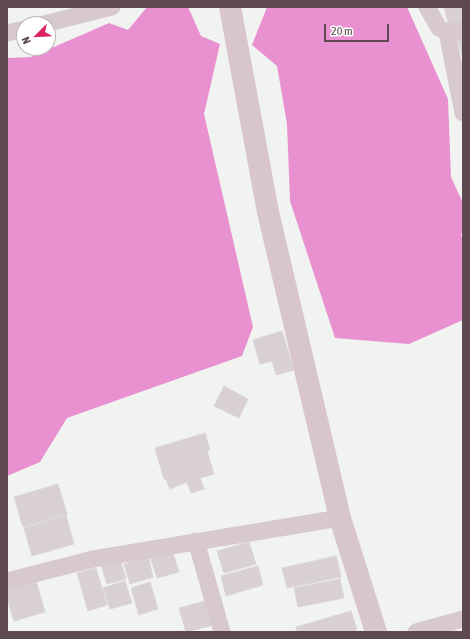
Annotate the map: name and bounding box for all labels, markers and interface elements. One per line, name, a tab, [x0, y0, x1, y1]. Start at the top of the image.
north arrow	[16, 16, 56, 56]
scale bar	[326, 16, 391, 42]
text: 20 m	[331, 24, 353, 38]
text: N	[19, 35, 33, 46]

